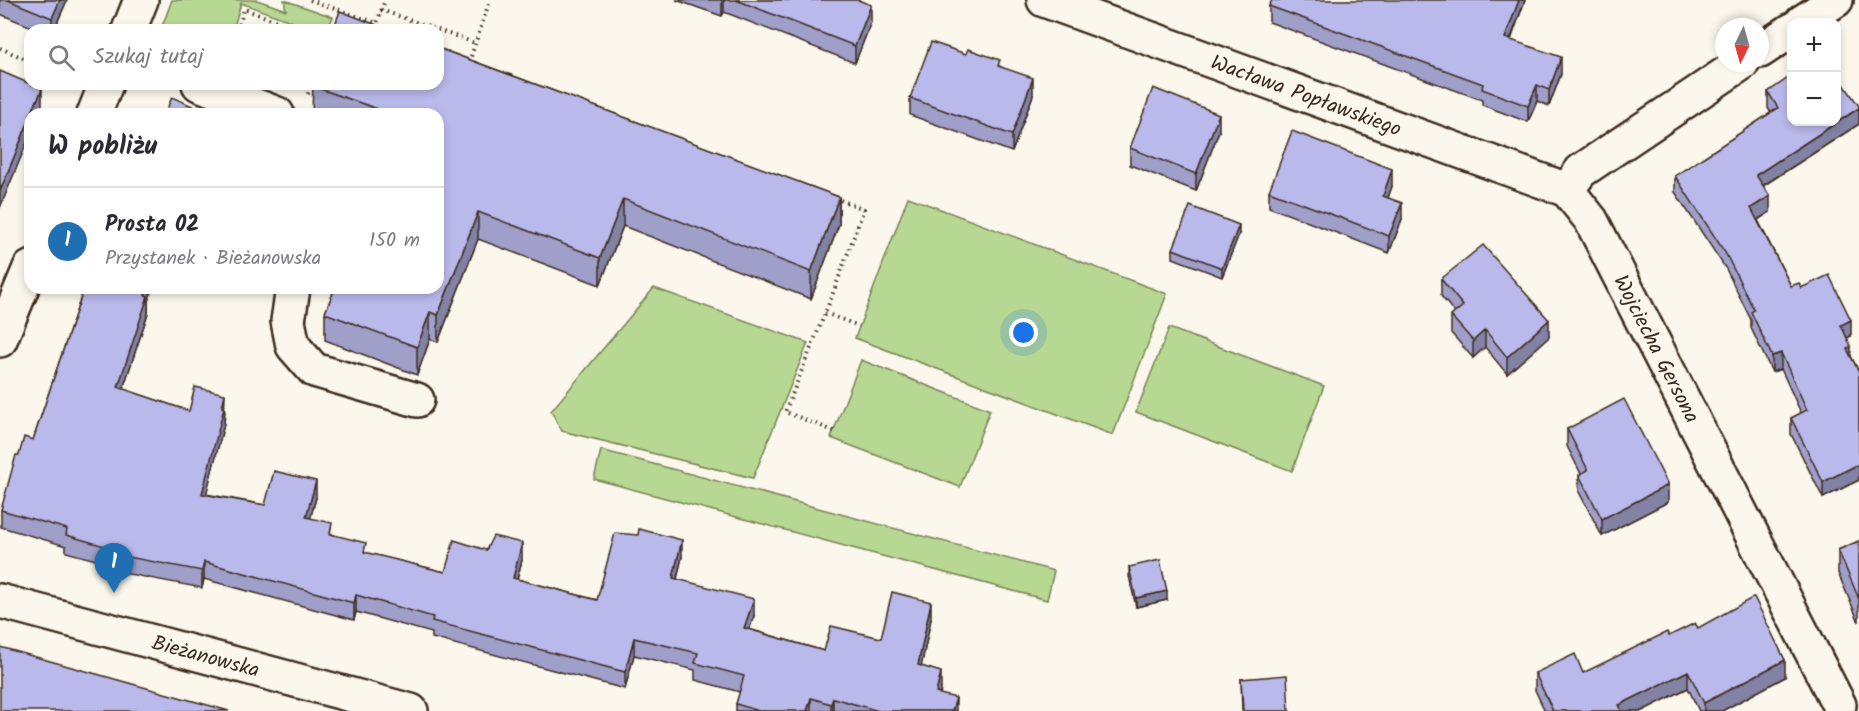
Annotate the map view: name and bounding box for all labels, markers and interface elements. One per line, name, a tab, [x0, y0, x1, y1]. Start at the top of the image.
north arrow	[1715, 18, 1769, 72]
map controls	[1787, 18, 1841, 126]
button: +	[1787, 18, 1841, 72]
search box	[24, 24, 444, 90]
text: Szukaj tutaj	[93, 40, 204, 75]
icon: search	[45, 41, 78, 74]
street label: Wacława Popławskiego	[1206, 47, 1406, 146]
button: −	[1787, 72, 1841, 126]
text: W pobliżu	[48, 126, 157, 168]
text: Prosta 02	[105, 208, 199, 243]
text: 1	[64, 225, 71, 257]
text: 150 m	[369, 225, 420, 257]
text: Przystanek · Bieżanowska	[105, 243, 321, 275]
street label: Wojciecha Gersona	[1604, 269, 1707, 429]
your location	[1009, 318, 1038, 347]
pin: 1	[94, 544, 134, 593]
street label: Bieżanowska	[148, 627, 263, 688]

